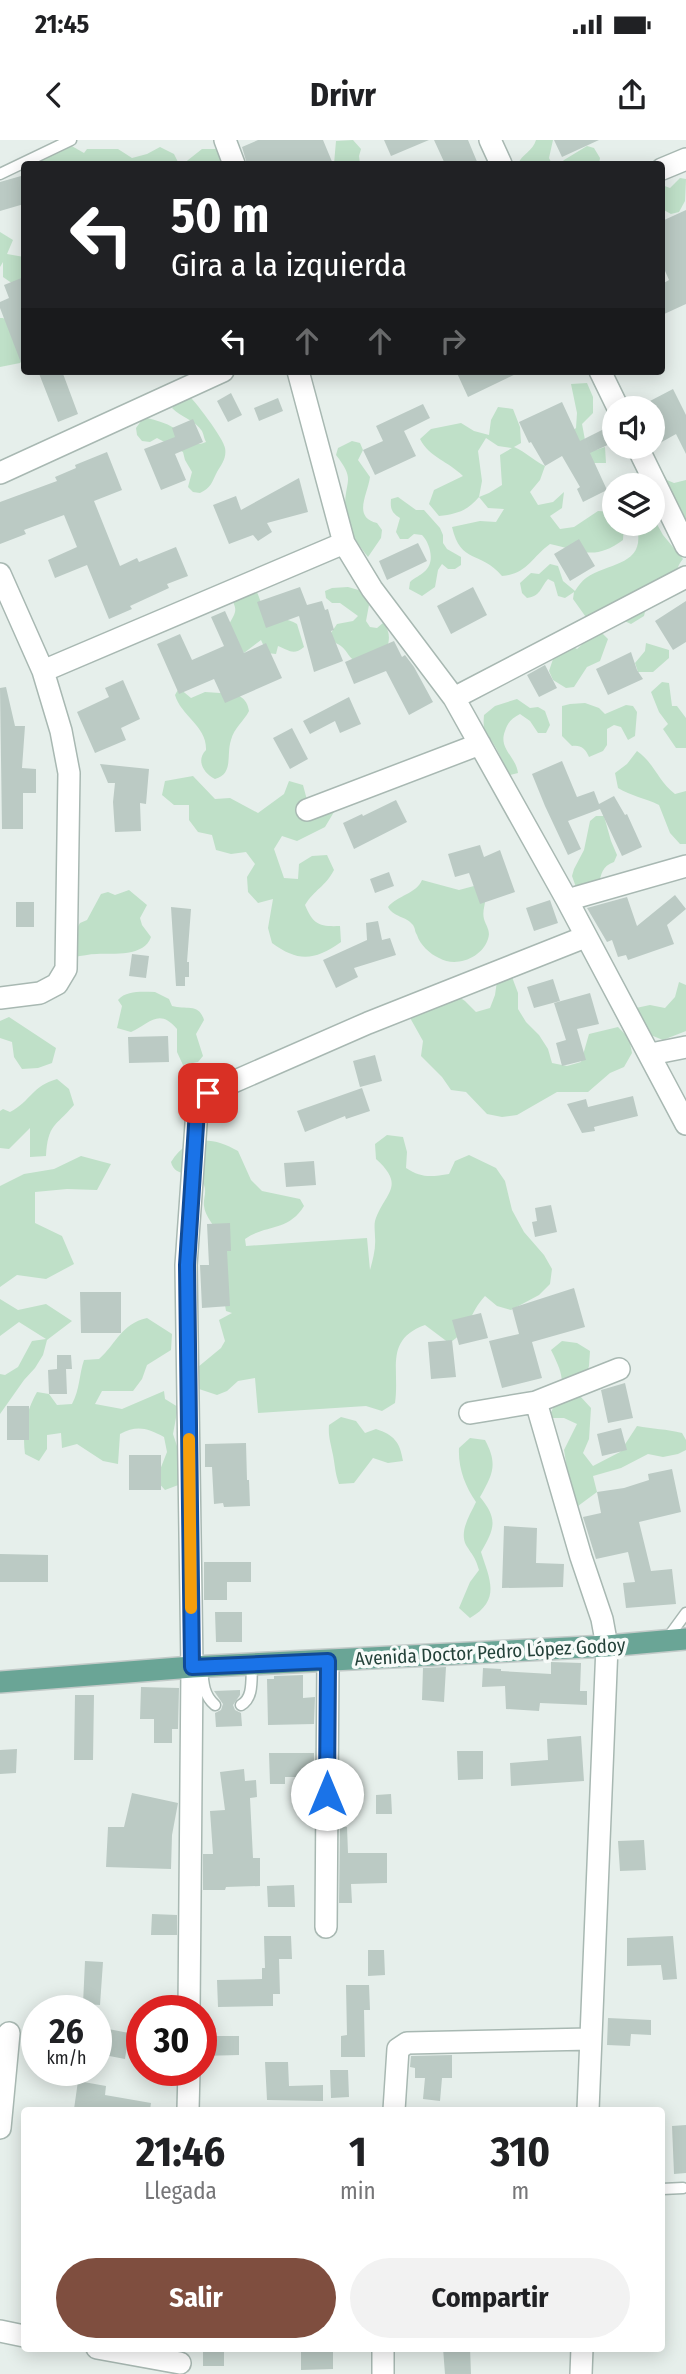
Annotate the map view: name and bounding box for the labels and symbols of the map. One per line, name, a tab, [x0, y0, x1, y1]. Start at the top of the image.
pin	[178, 1063, 238, 1123]
street label: Avenida Doctor Pedro López Godoy	[354, 1633, 626, 1671]
position arrow	[290, 1757, 364, 1831]
speed limit sign: 30	[126, 1995, 217, 2086]

